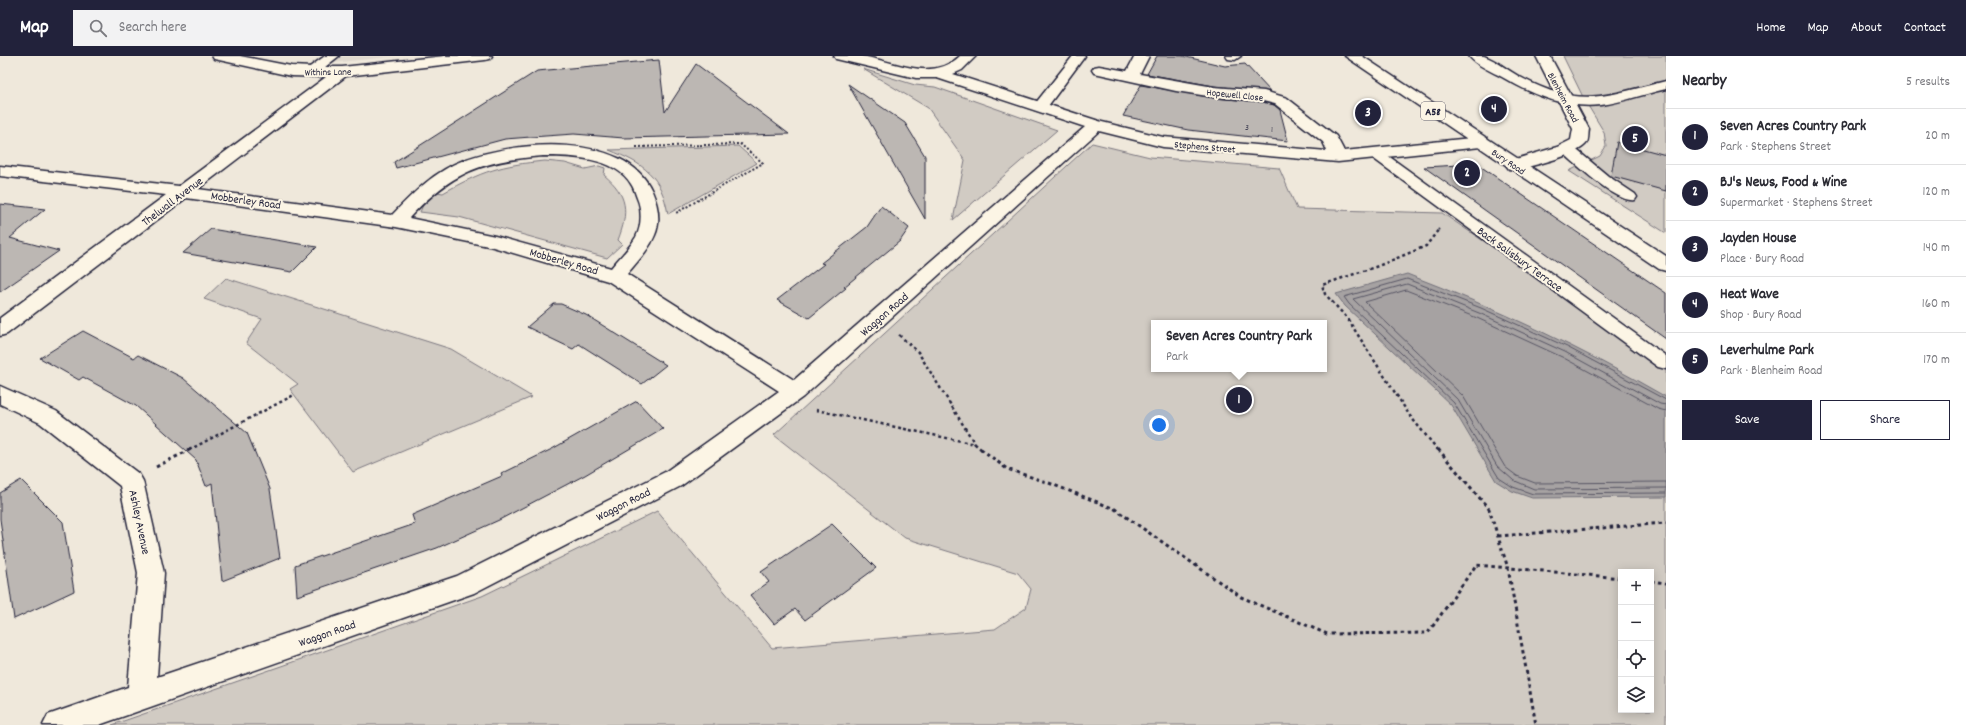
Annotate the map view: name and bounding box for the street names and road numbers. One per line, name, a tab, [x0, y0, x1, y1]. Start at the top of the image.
street label: Withins Lane	[305, 66, 352, 80]
street label: Blenheim Road	[1543, 70, 1581, 126]
street label: Hopewell Close	[1206, 86, 1264, 106]
road number: A58	[1421, 102, 1445, 120]
street label: Stephens Street	[1174, 138, 1236, 158]
street label: Bury Road	[1488, 146, 1528, 179]
street label: Thelwall Avenue	[139, 173, 207, 231]
street label: Mobberley Road	[210, 188, 282, 215]
street label: Back Salisbury Terrace	[1473, 223, 1565, 297]
street label: Mobberley Road	[527, 245, 600, 280]
street label: Waggon Road	[857, 289, 913, 341]
street label: Waggon Road	[593, 484, 654, 526]
street label: Ashley Avenue	[123, 488, 154, 556]
street label: Waggon Road	[297, 617, 358, 652]

